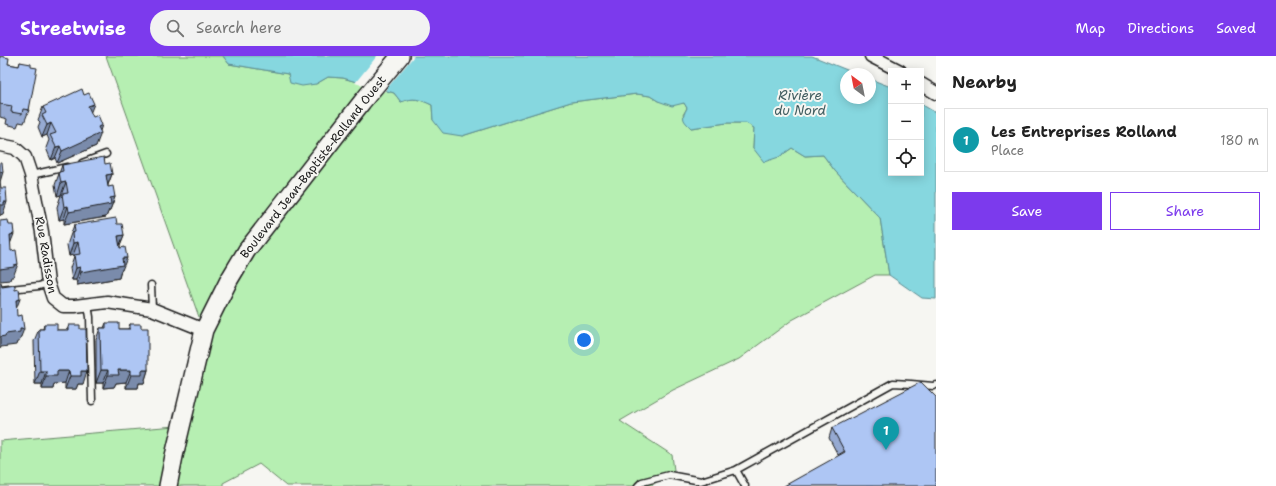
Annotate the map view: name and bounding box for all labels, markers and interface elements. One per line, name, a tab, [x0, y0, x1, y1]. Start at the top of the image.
search box	[150, 10, 430, 46]
text: Streetwise	[20, 16, 126, 41]
icon: search	[164, 17, 186, 39]
text: Search here	[196, 18, 282, 38]
text: Map	[1076, 19, 1106, 37]
text: Directions	[1128, 19, 1194, 37]
text: Saved	[1216, 19, 1256, 37]
north arrow	[840, 68, 876, 104]
map controls	[888, 68, 924, 176]
button: +	[888, 68, 924, 104]
text: Nearby	[952, 71, 1017, 93]
street label: Boulevard Jean-Baptiste-Rolland Ouest	[236, 72, 390, 262]
water label: Rivière du Nord	[774, 87, 826, 119]
button: −	[888, 104, 924, 140]
text: Les Entreprises Rolland	[991, 122, 1177, 142]
text: 1	[963, 132, 969, 149]
text: 180 m	[1220, 132, 1259, 149]
button: locate	[888, 140, 924, 176]
text: Place	[991, 142, 1024, 159]
button: Save	[952, 192, 1102, 230]
button: Share	[1110, 192, 1260, 230]
street label: Rue Radisson	[31, 215, 61, 295]
your location	[574, 330, 594, 350]
pin: 1	[873, 417, 899, 450]

